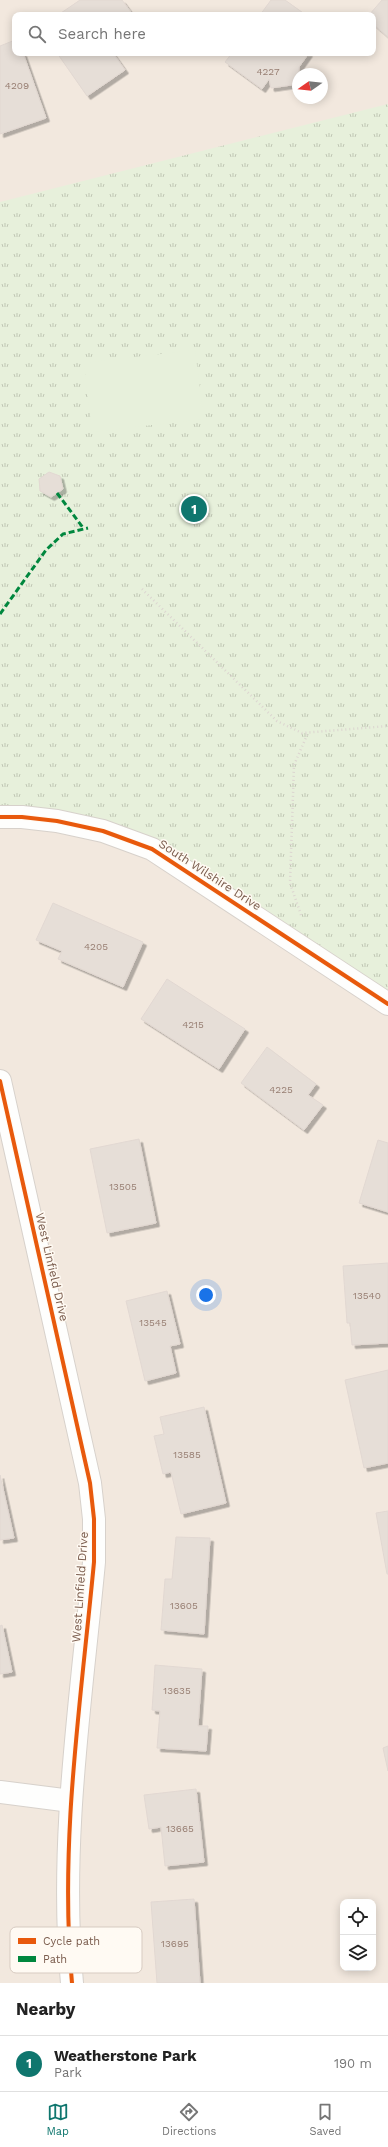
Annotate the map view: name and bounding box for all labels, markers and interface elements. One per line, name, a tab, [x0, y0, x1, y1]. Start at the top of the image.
search box	[12, 12, 376, 56]
icon: search	[26, 23, 48, 45]
text: Search here	[58, 25, 146, 43]
house number: 4227	[256, 66, 280, 77]
north arrow	[292, 68, 328, 104]
house number: 4209	[5, 80, 29, 91]
pin: 1	[181, 494, 207, 524]
street label: South Wilshire Drive	[156, 837, 264, 913]
house number: 4205	[84, 941, 108, 952]
house number: 4215	[182, 1019, 204, 1030]
house number: 4225	[269, 1084, 293, 1095]
house number: 13505	[109, 1181, 137, 1192]
street label: West Linfield Drive	[33, 1211, 71, 1323]
your location	[196, 1285, 216, 1305]
house number: 13540	[353, 1290, 381, 1301]
house number: 13545	[139, 1317, 167, 1328]
house number: 13585	[173, 1449, 201, 1460]
street label: West Linfield Drive	[69, 1531, 91, 1643]
house number: 13605	[170, 1600, 198, 1611]
house number: 13635	[163, 1685, 191, 1696]
house number: 13665	[166, 1823, 194, 1834]
map controls	[340, 1899, 376, 1971]
button: locate	[340, 1899, 376, 1935]
legend	[10, 1927, 142, 1973]
text: Cycle path	[43, 1935, 100, 1948]
button: layers	[340, 1935, 376, 1971]
house number: 13695	[161, 1938, 189, 1949]
text: Path	[43, 1953, 67, 1966]
text: Nearby	[16, 1999, 75, 2019]
text: Weatherstone Park	[54, 2047, 197, 2065]
text: 1	[26, 2056, 32, 2071]
text: 190 m	[334, 2056, 372, 2071]
text: Park	[54, 2065, 82, 2080]
tab: Map	[47, 2101, 69, 2138]
tab: Directions	[162, 2101, 216, 2138]
tab: Saved	[309, 2101, 341, 2138]

